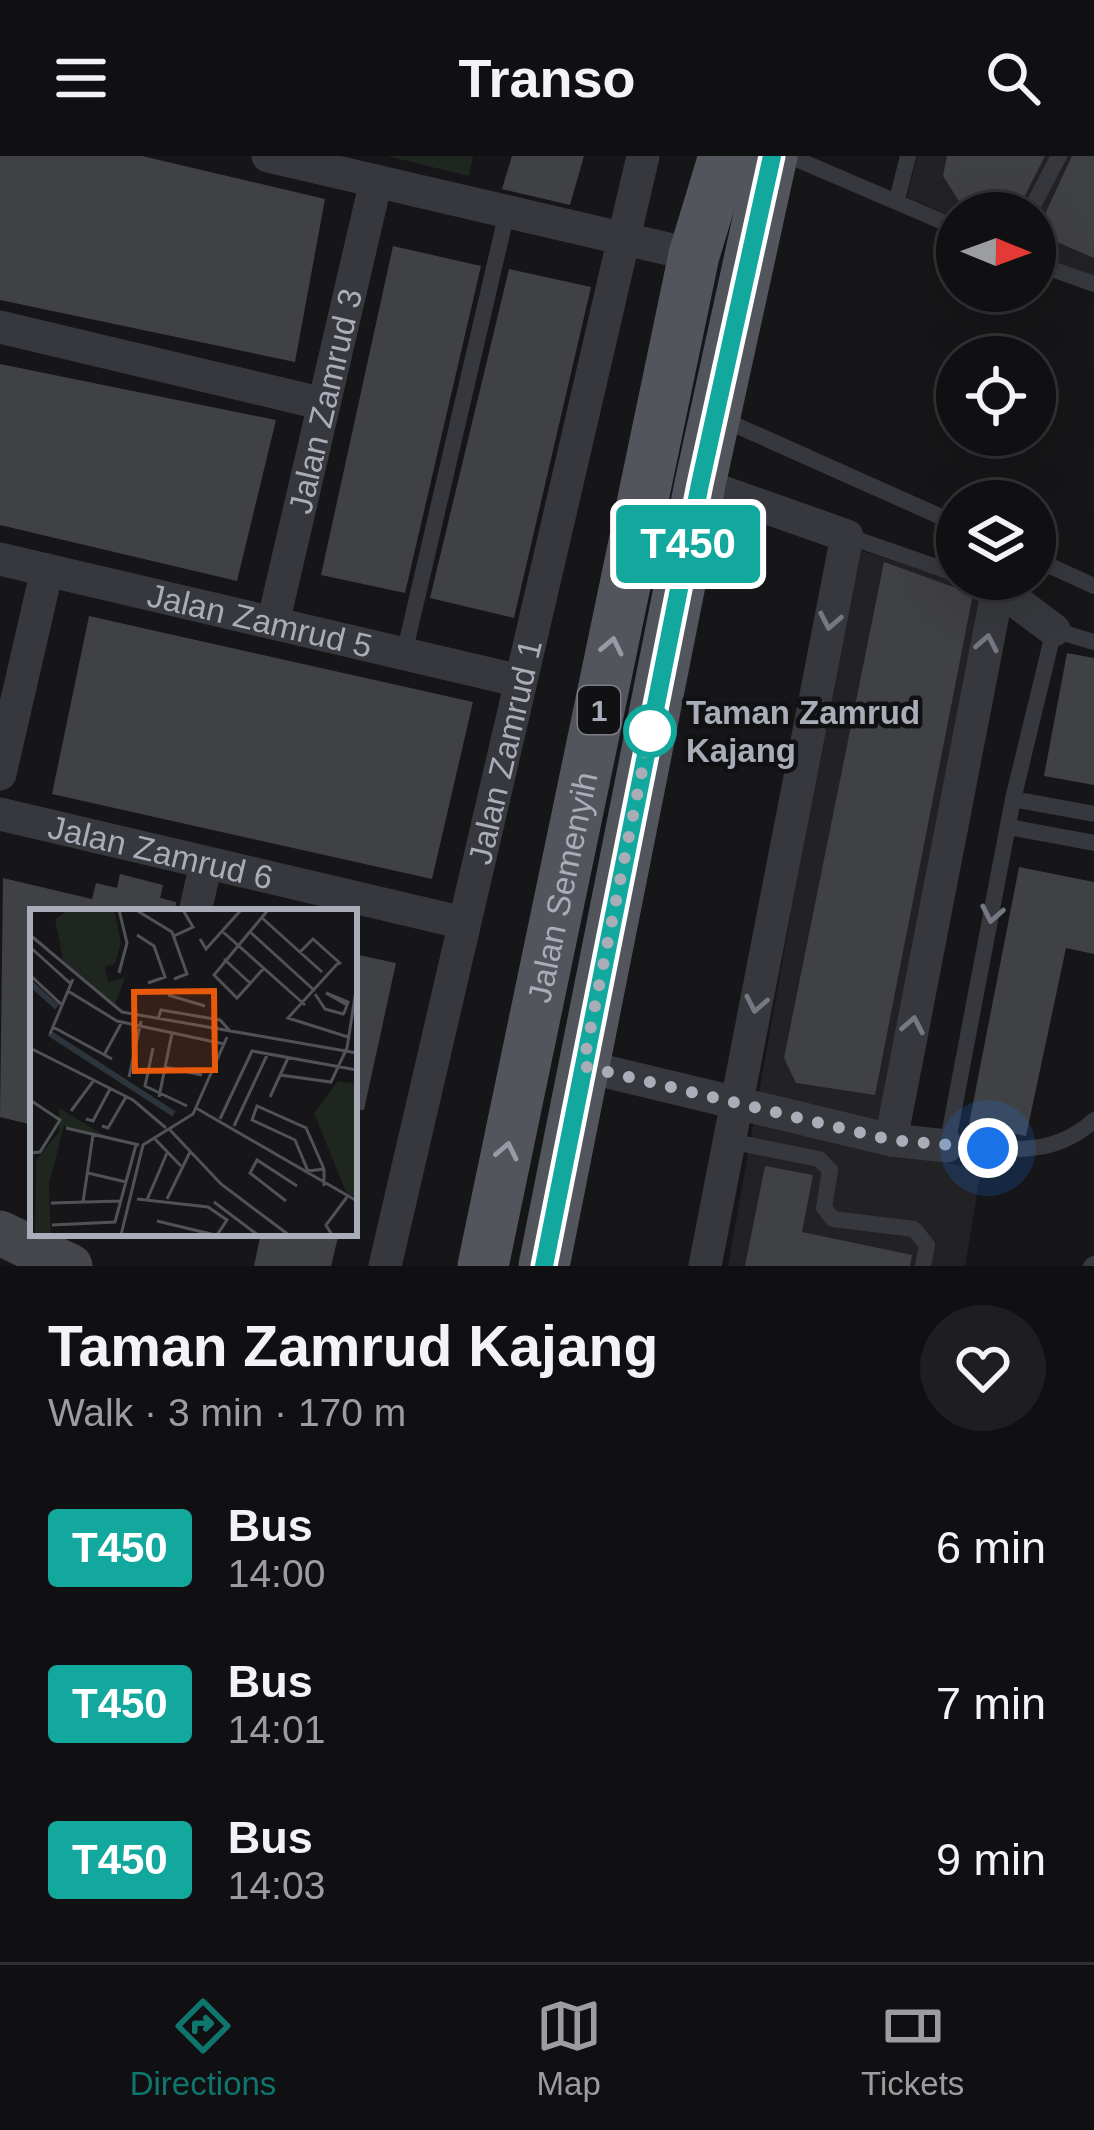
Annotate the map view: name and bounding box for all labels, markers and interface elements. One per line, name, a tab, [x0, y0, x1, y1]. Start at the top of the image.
icon: menu	[48, 45, 114, 111]
icon: search	[980, 45, 1046, 111]
text: Transo	[458, 48, 636, 108]
north arrow	[936, 192, 1056, 312]
map controls	[936, 192, 1056, 600]
street label: Jalan Zamrud 3	[281, 285, 369, 517]
button: locate	[936, 336, 1056, 456]
button: layers	[936, 480, 1056, 600]
line badge: T450	[604, 505, 772, 583]
text: T450	[640, 520, 736, 567]
street label: Jalan Zamrud 5	[144, 576, 376, 664]
one-way arrow	[818, 610, 844, 630]
one-way arrow	[973, 633, 999, 653]
street label: Jalan Zamrud 1	[461, 636, 549, 868]
one-way arrow	[599, 637, 624, 657]
road number: 1	[578, 686, 620, 734]
place label: Taman Zamrud Kajang	[686, 694, 920, 769]
marker: Taman Zamrud Kajang	[625, 706, 675, 756]
street label: Jalan Semenyih	[520, 768, 604, 1006]
street label: Jalan Zamrud 6	[45, 807, 277, 896]
one-way arrow	[980, 904, 1006, 924]
inset map	[30, 909, 357, 1236]
one-way arrow	[744, 993, 770, 1013]
one-way arrow	[900, 1016, 925, 1036]
your location	[958, 1118, 1018, 1178]
one-way arrow	[493, 1142, 519, 1162]
button: heart	[920, 1305, 1046, 1431]
text: Taman Zamrud Kajang	[48, 1314, 658, 1378]
text: Walk · 3 min · 170 m	[48, 1391, 406, 1434]
text: Bus	[228, 1500, 313, 1551]
text: 6 min	[936, 1522, 1046, 1573]
text: T450	[72, 1524, 168, 1571]
text: 14:00	[228, 1552, 325, 1595]
text: Bus	[228, 1656, 313, 1707]
text: 7 min	[936, 1678, 1046, 1729]
text: T450	[72, 1680, 168, 1727]
text: 14:01	[228, 1708, 325, 1751]
text: Bus	[228, 1812, 313, 1863]
text: 9 min	[936, 1834, 1046, 1885]
text: T450	[72, 1836, 168, 1883]
text: 14:03	[228, 1864, 325, 1907]
tab: Directions	[130, 1993, 276, 2103]
tab: Map	[536, 1993, 602, 2103]
tab: Tickets	[861, 1993, 964, 2103]

